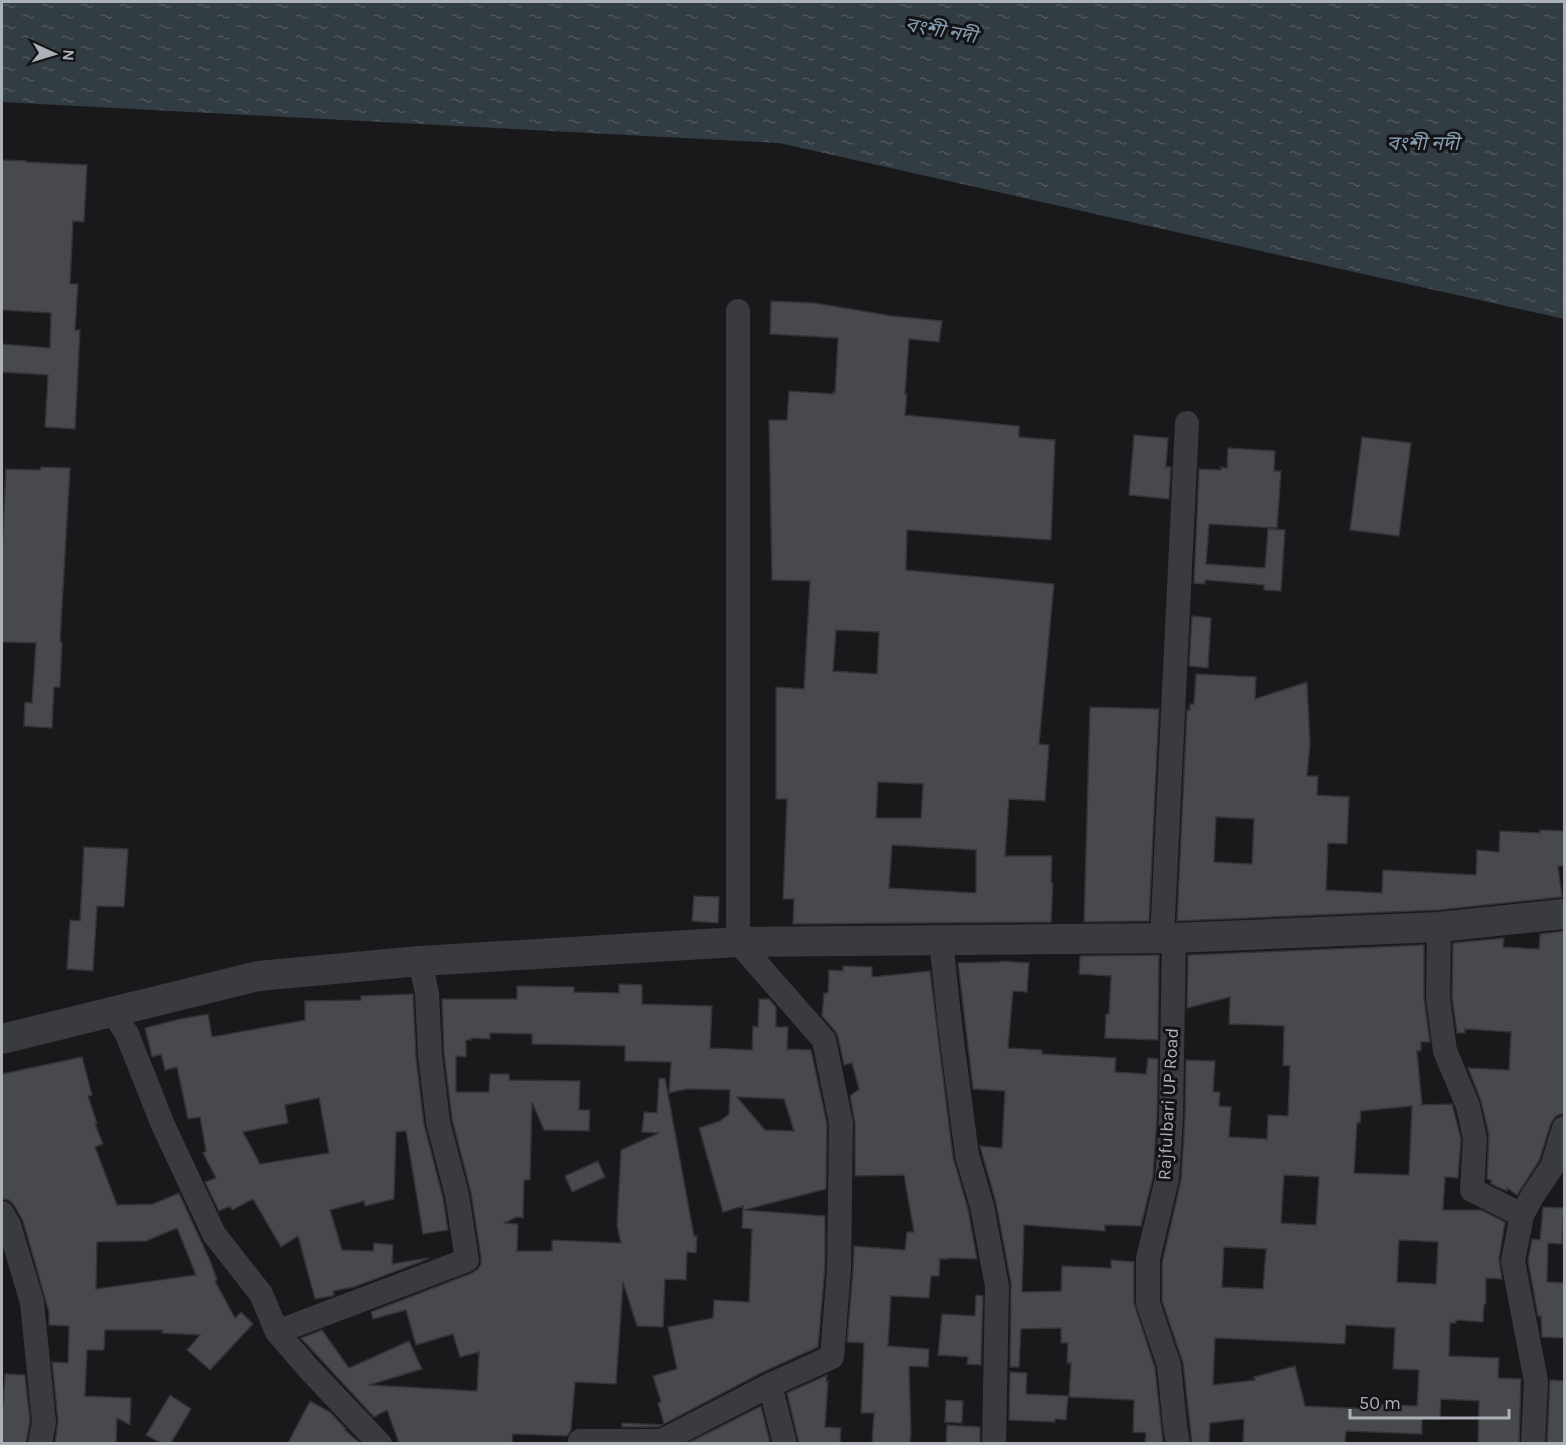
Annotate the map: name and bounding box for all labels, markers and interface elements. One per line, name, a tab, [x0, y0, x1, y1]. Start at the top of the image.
water label: বংশী নদী	[903, 12, 982, 49]
north arrow	[24, 24, 84, 84]
text: N	[59, 49, 78, 61]
water label: বংশী নদী	[1387, 131, 1463, 155]
street label: Rajfulbari UP Road	[1153, 1027, 1183, 1181]
scale bar	[1350, 1382, 1509, 1420]
text: 50 m	[1359, 1392, 1401, 1414]

